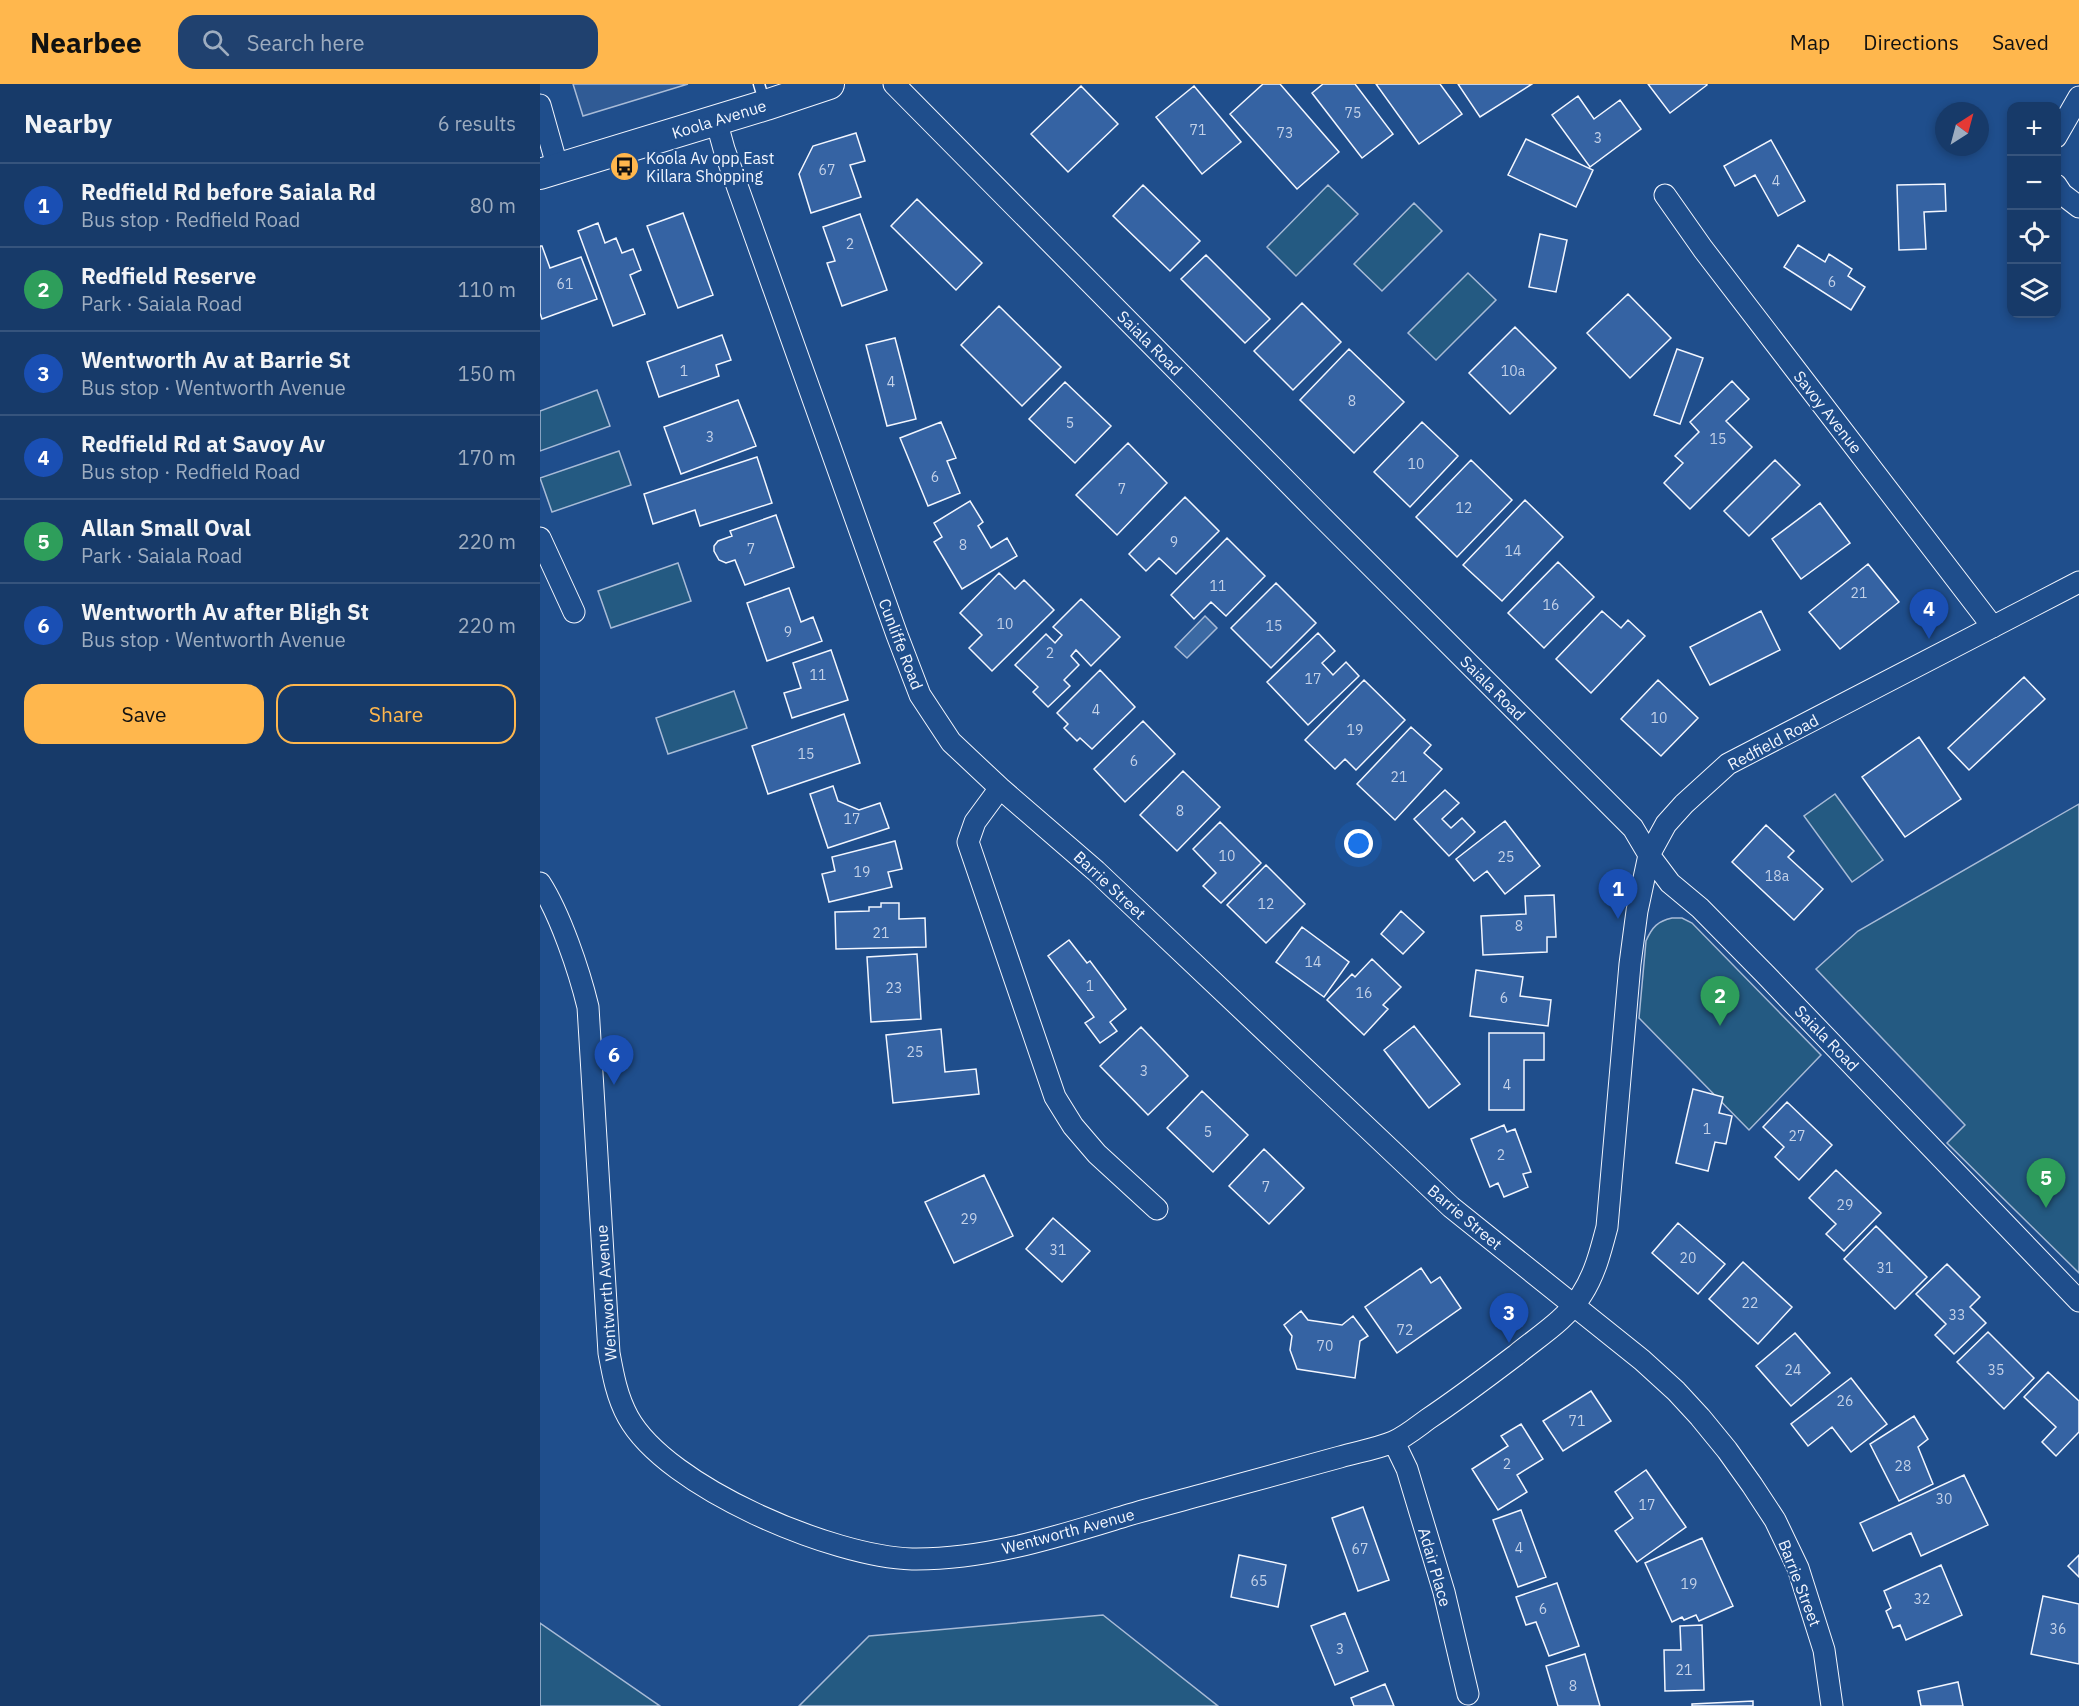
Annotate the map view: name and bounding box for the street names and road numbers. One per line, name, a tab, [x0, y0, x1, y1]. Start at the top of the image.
street label: Koola Avenue	[669, 95, 769, 143]
street label: Saiala Road	[1113, 306, 1187, 380]
street label: Savoy Avenue	[1789, 367, 1867, 458]
street label: Cunliffe Road	[874, 596, 928, 692]
street label: Saiala Road	[1456, 651, 1530, 725]
street label: Redfield Road	[1724, 710, 1822, 774]
street label: Barrie Street	[1070, 847, 1150, 923]
street label: Saiala Road	[1791, 1001, 1863, 1075]
street label: Barrie Street	[1424, 1180, 1506, 1254]
street label: Wentworth Avenue	[591, 1224, 621, 1362]
street label: Wentworth Avenue	[999, 1504, 1137, 1558]
street label: Adair Place	[1414, 1525, 1456, 1609]
street label: Barrie Street	[1774, 1537, 1826, 1629]

